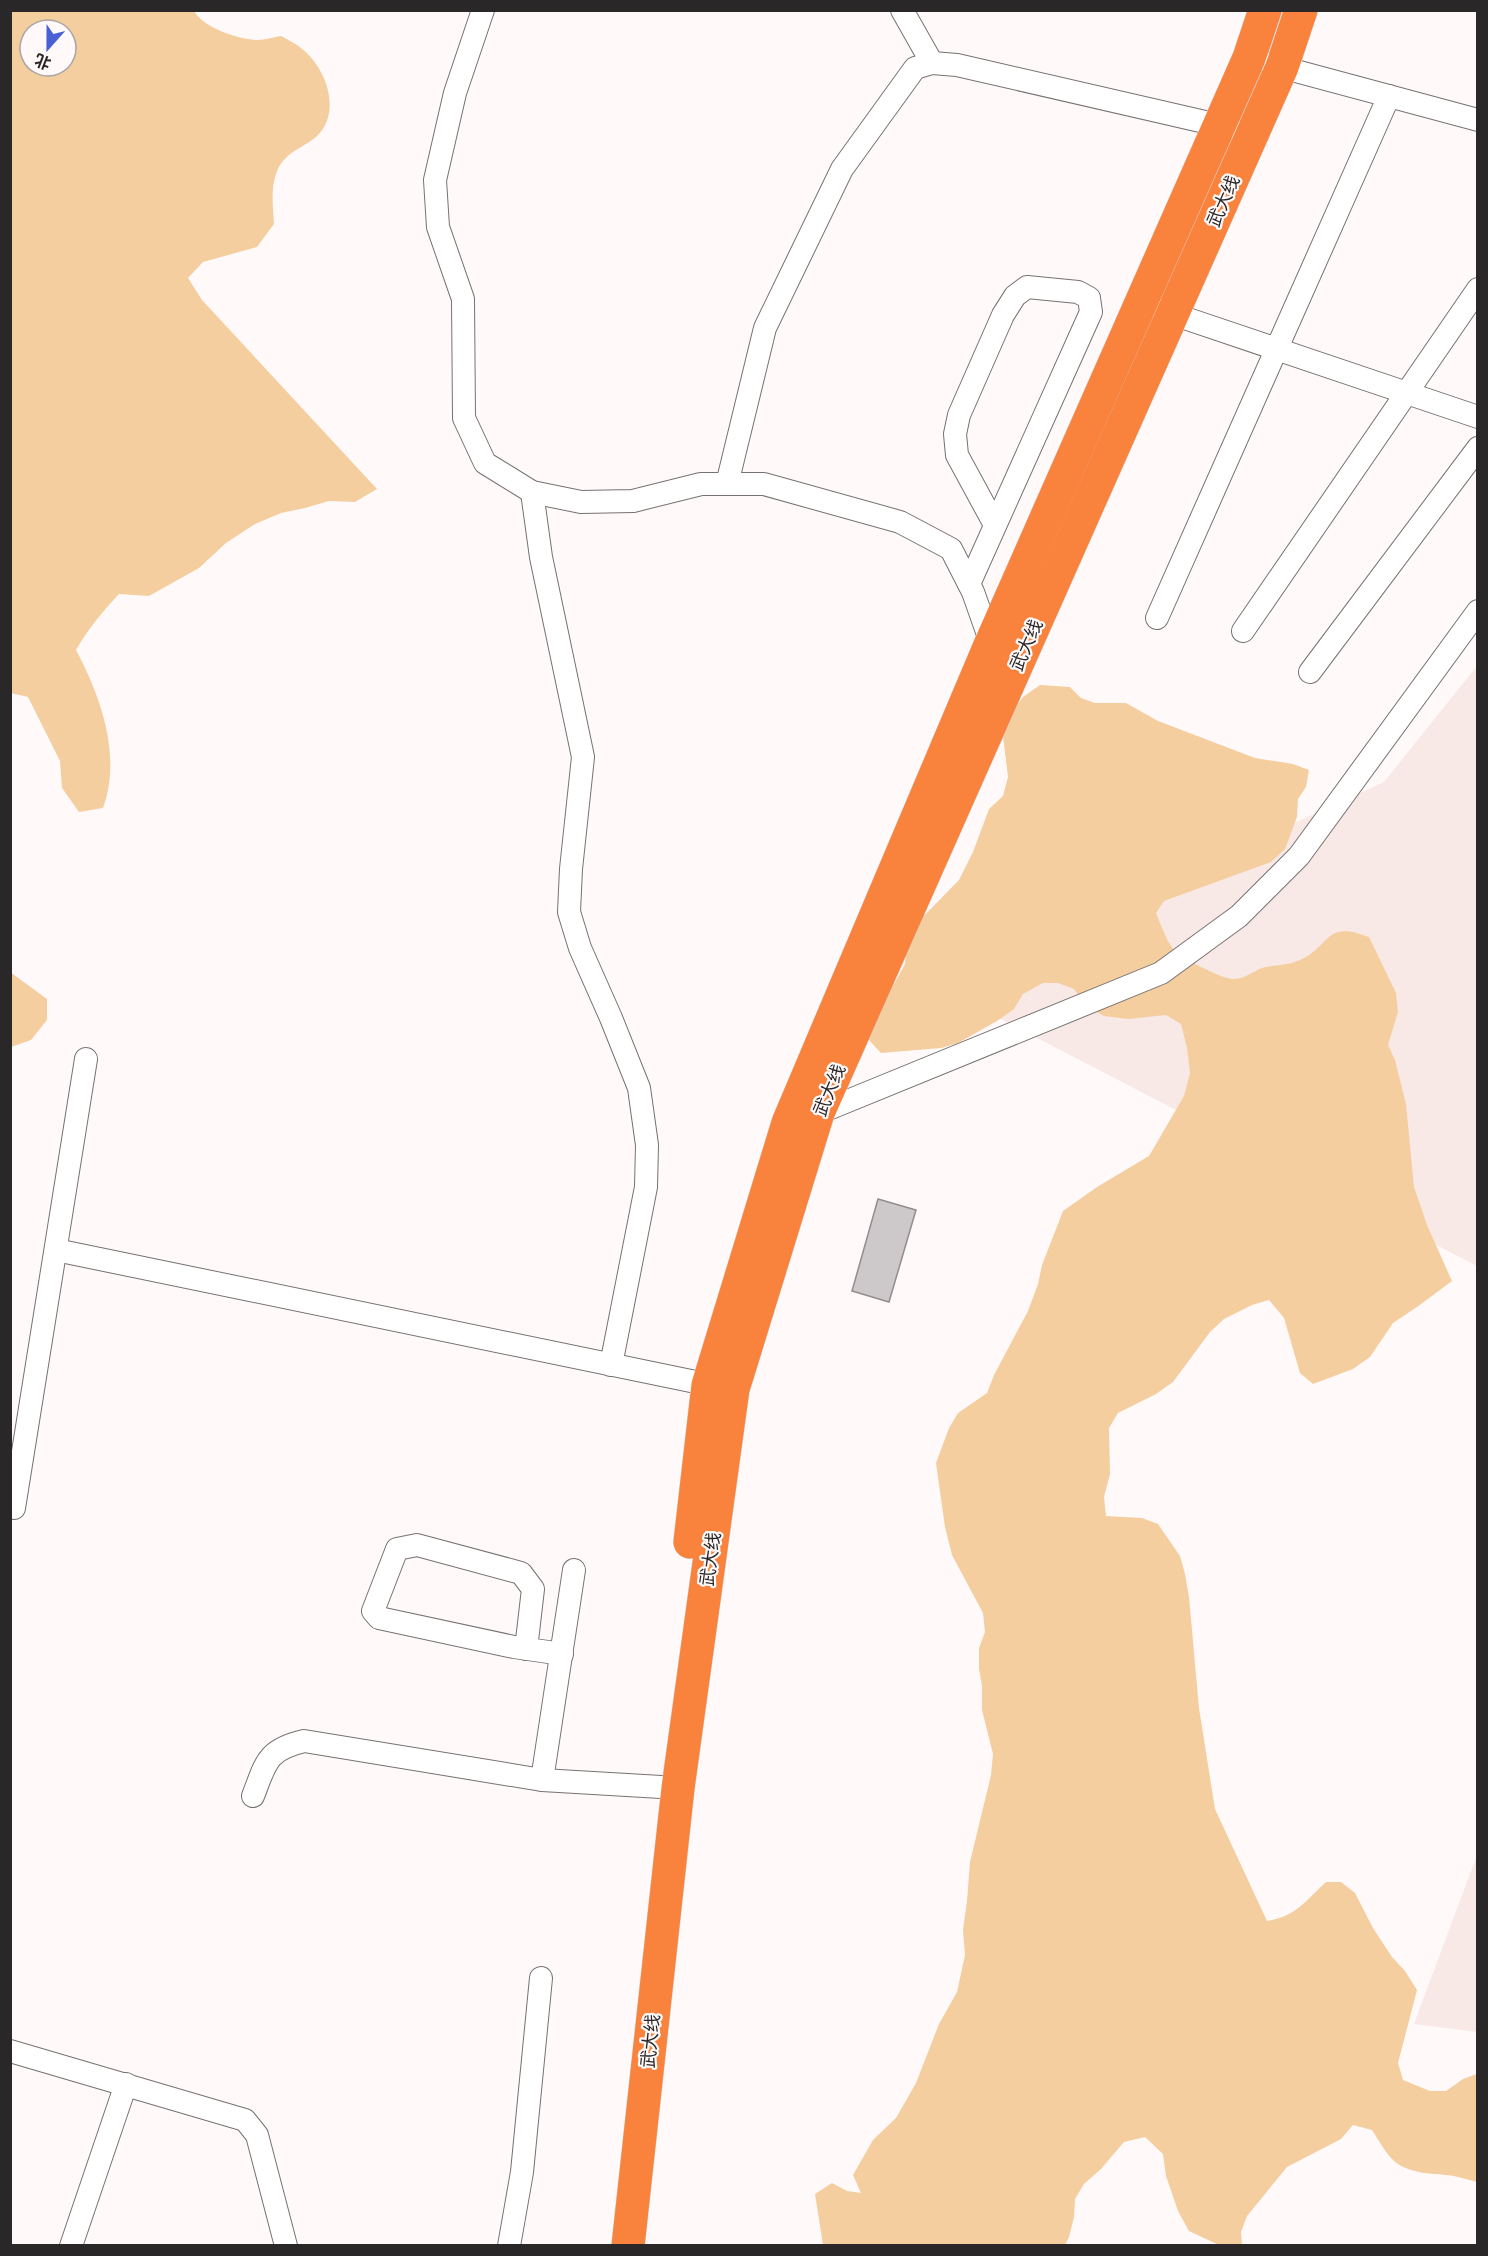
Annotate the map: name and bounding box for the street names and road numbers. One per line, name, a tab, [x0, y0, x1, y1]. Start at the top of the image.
street label: 武大线	[1201, 171, 1245, 231]
street label: 武大线	[1004, 615, 1048, 675]
street label: 武大线	[807, 1060, 851, 1120]
street label: 武大线	[694, 1531, 726, 1587]
street label: 武大线	[635, 2013, 665, 2069]

